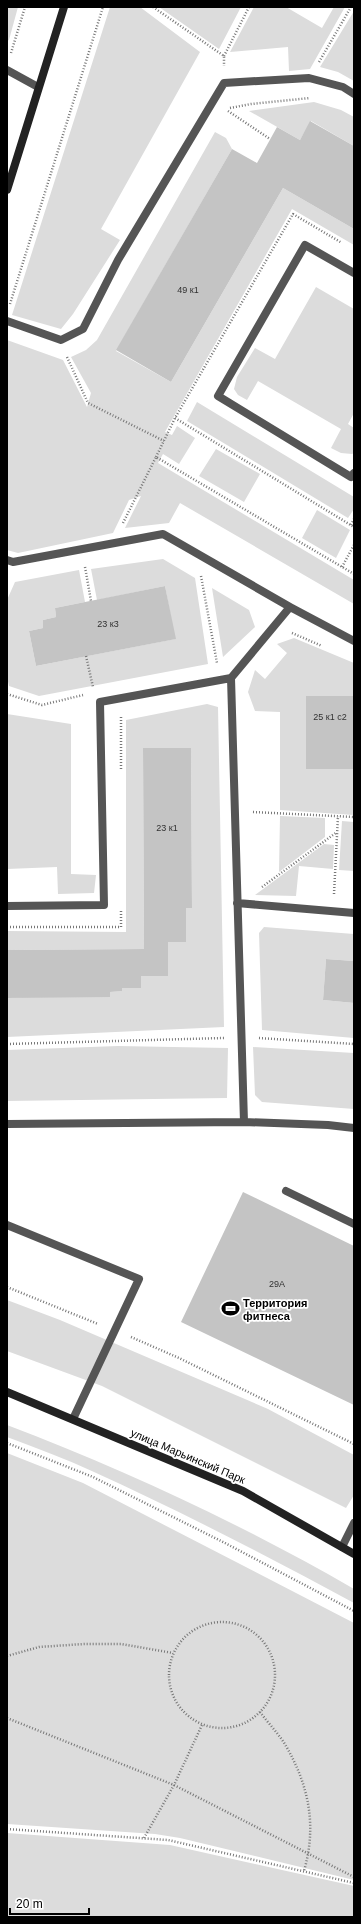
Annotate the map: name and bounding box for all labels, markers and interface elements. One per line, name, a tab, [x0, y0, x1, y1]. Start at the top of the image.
house number: 49 к1	[177, 285, 199, 295]
house number: 23 к3	[97, 619, 119, 629]
house number: 25 к1 с2	[313, 712, 347, 722]
house number: 23 к1	[156, 823, 178, 833]
house number: 29А	[269, 1279, 285, 1289]
place label: Территория фитнеса	[243, 1297, 307, 1322]
sports icon: Территория фитнеса	[220, 1299, 240, 1319]
street label: улица Марьинский Парк	[129, 1426, 247, 1486]
scale bar	[10, 1890, 89, 1916]
text: 20 m	[16, 1897, 43, 1911]

